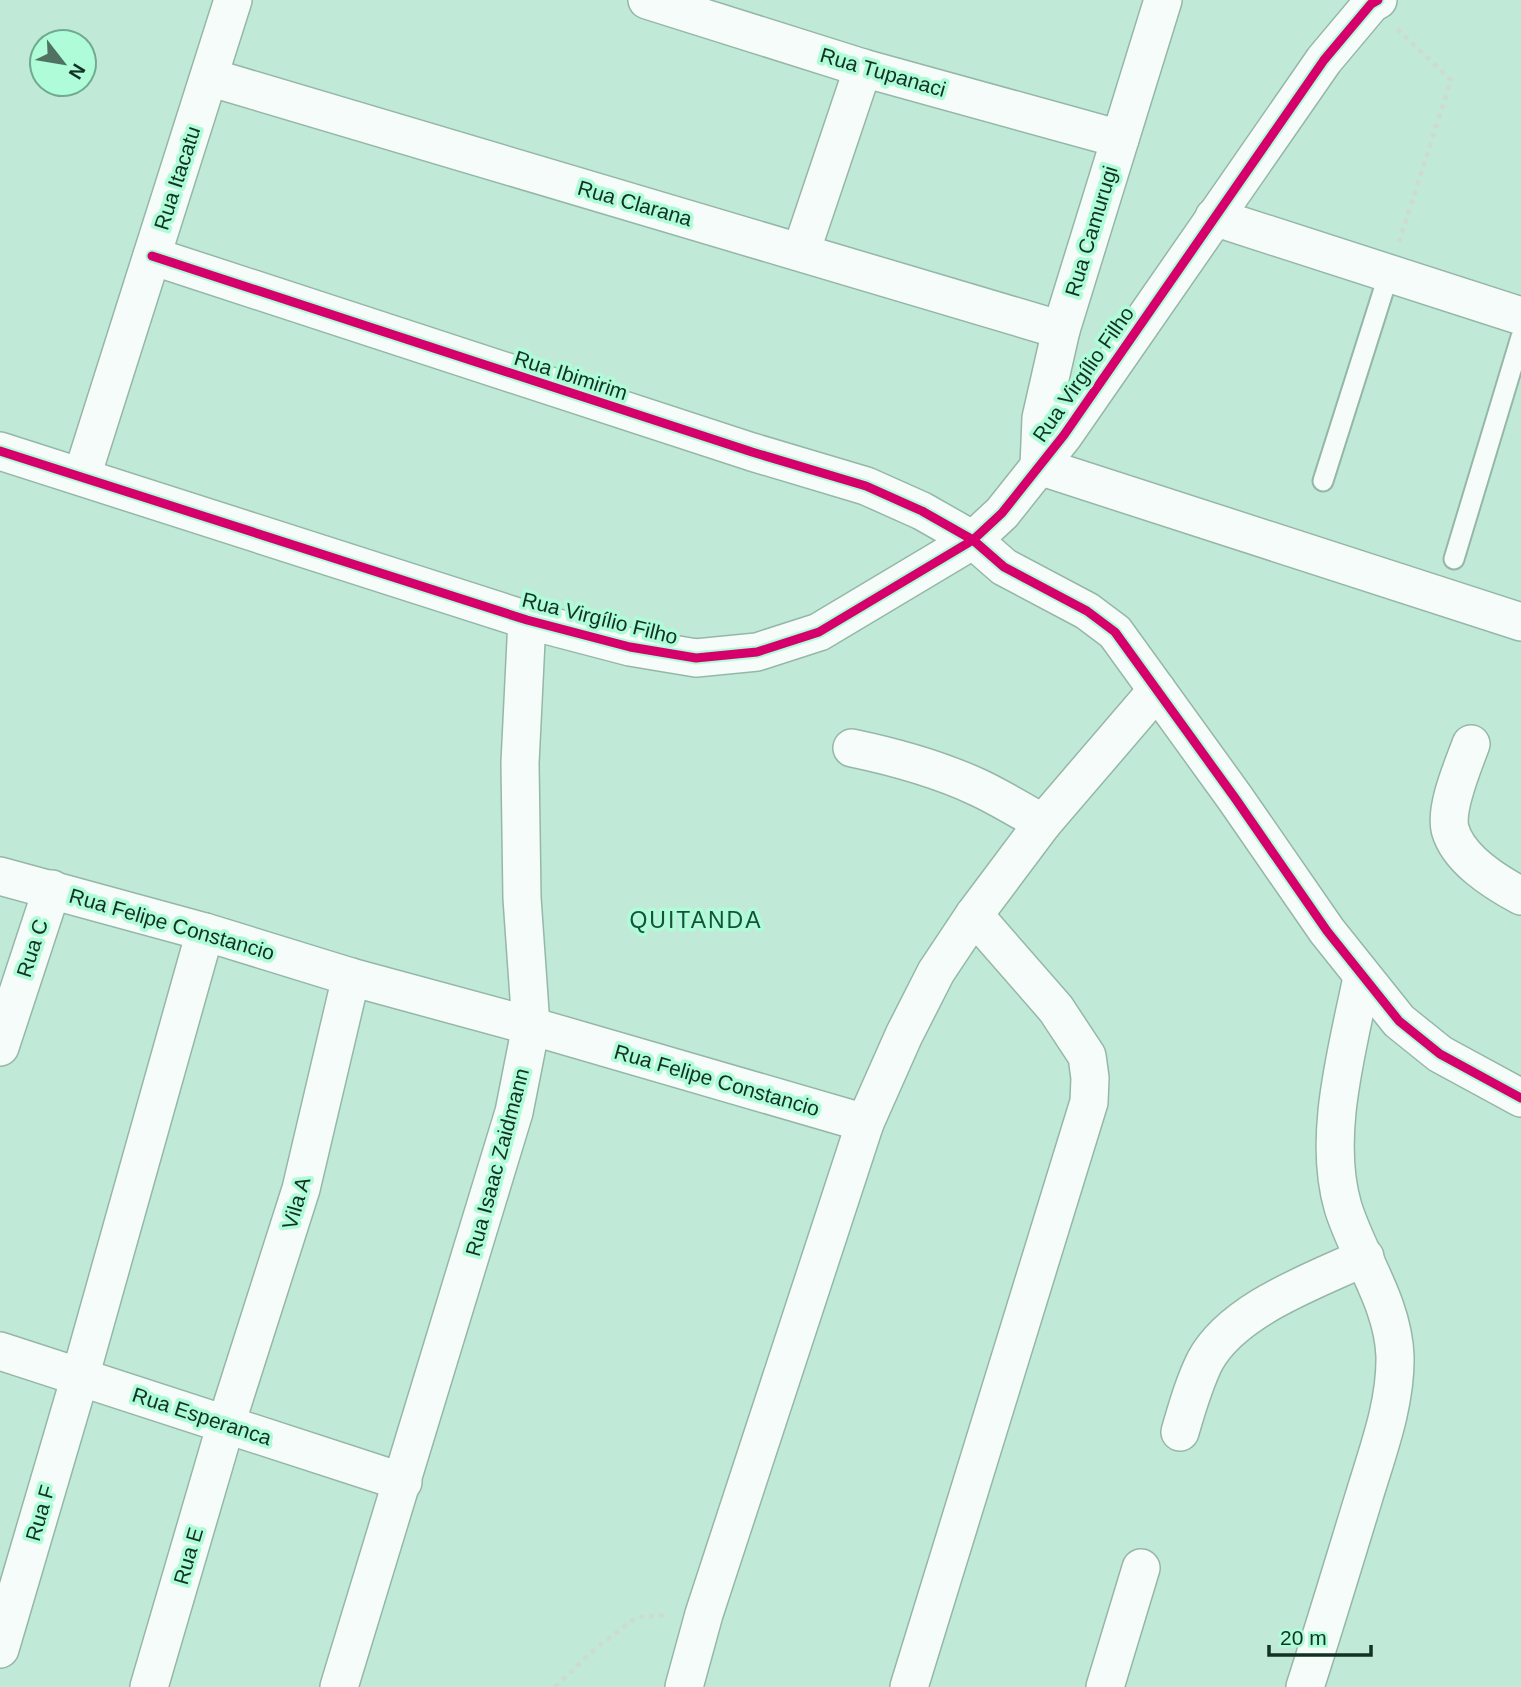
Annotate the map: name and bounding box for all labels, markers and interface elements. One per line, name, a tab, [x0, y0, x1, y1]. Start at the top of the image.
north arrow	[28, 28, 98, 98]
street label: Rua Tupanaci	[818, 43, 948, 101]
text: N	[65, 60, 90, 83]
street label: Rua Itacatu	[149, 123, 205, 233]
street label: Rua Camurugi	[1060, 163, 1122, 299]
street label: Rua Clarana	[575, 176, 695, 230]
street label: Rua Virgílio Filho	[1028, 302, 1138, 446]
street label: Rua Ibimirim	[511, 346, 631, 404]
street label: Rua Virgílio Filho	[520, 588, 680, 648]
street label: Rua Felipe Constancio	[67, 884, 277, 964]
district label: QUITANDA	[629, 907, 763, 933]
street label: Rua C	[12, 916, 52, 980]
street label: Rua Felipe Constancio	[612, 1040, 822, 1120]
street label: Rua Isaac Zaidmann	[461, 1065, 533, 1259]
street label: Vila A	[278, 1174, 314, 1232]
street label: Rua Esperanca	[130, 1383, 275, 1449]
street label: Rua F	[21, 1482, 59, 1544]
street label: Rua E	[169, 1525, 207, 1587]
scale bar	[1269, 1614, 1370, 1658]
text: 20 m	[1280, 1626, 1327, 1649]

